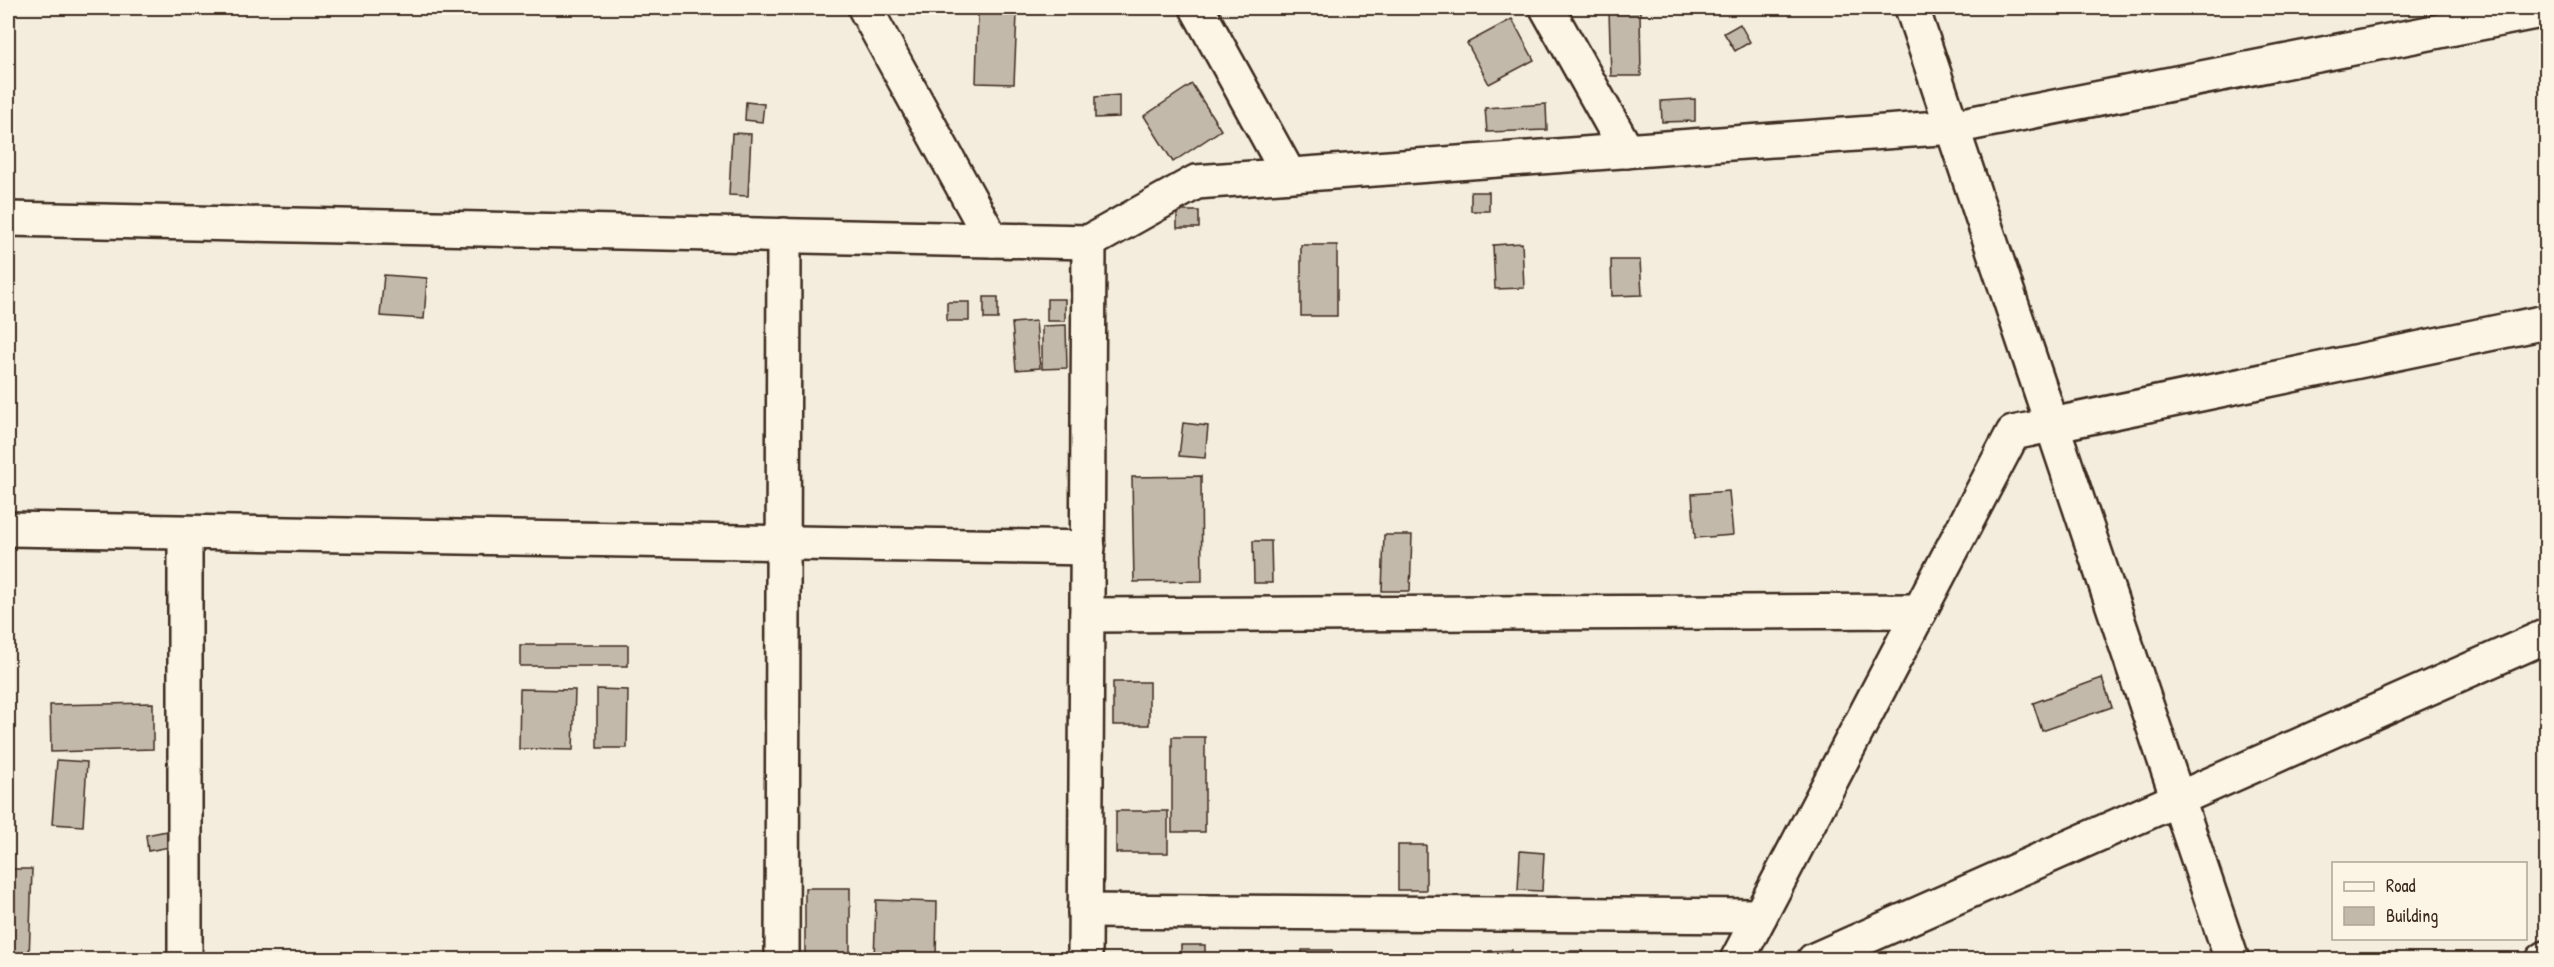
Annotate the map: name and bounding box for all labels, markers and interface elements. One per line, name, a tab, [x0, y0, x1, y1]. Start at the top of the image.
legend	[2332, 862, 2527, 940]
text: Road	[2386, 873, 2416, 898]
text: Building	[2386, 903, 2438, 928]

